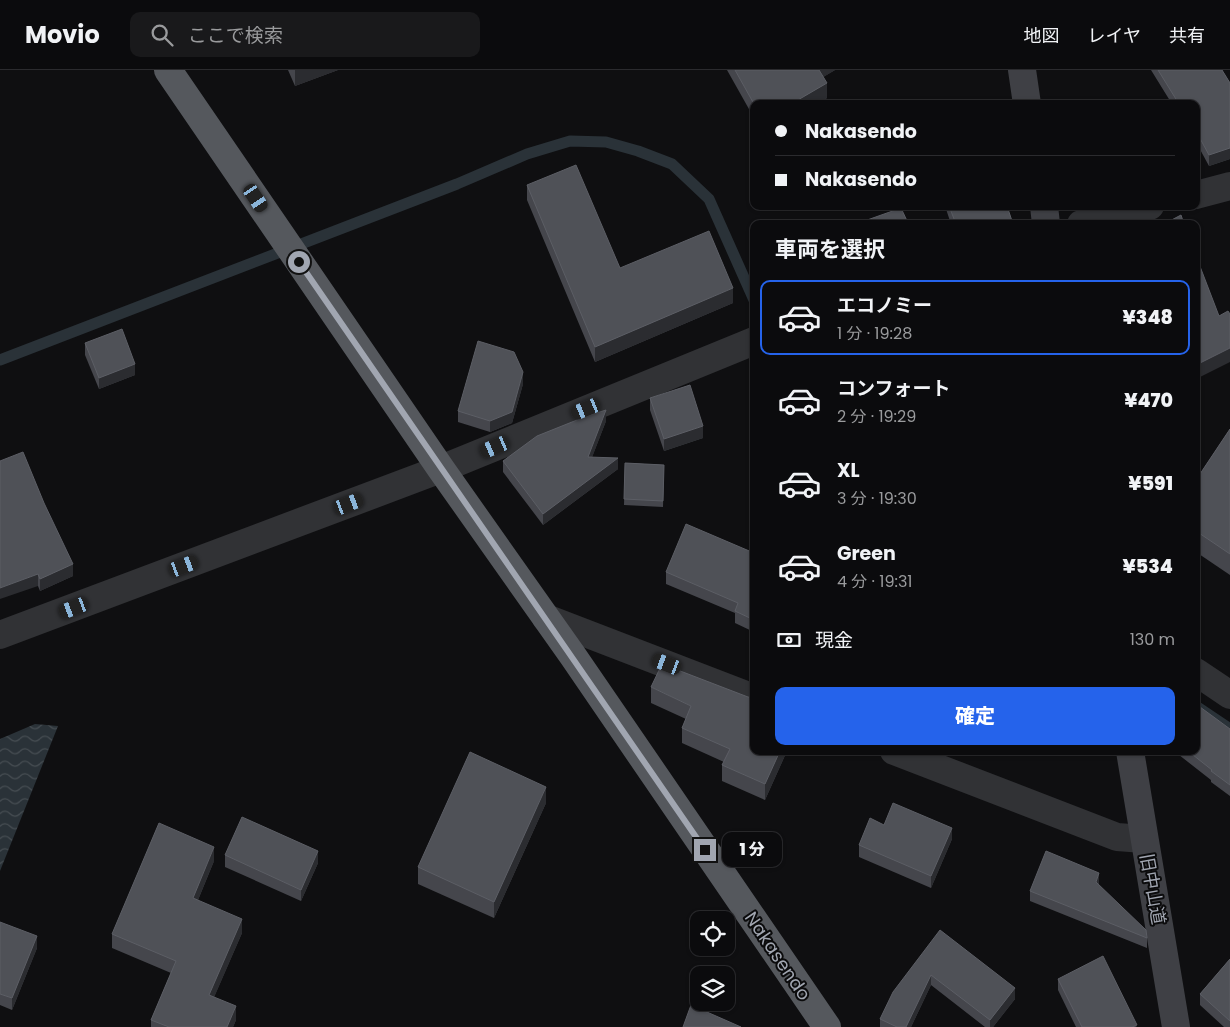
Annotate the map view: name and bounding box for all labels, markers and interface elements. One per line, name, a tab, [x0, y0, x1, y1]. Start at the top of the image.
search box	[130, 12, 480, 57]
text: Movio	[25, 18, 100, 51]
icon: search	[148, 21, 176, 49]
text: ここで検索	[188, 22, 283, 49]
text: 地図	[1024, 23, 1060, 48]
text: レイヤ	[1088, 23, 1141, 48]
text: 共有	[1169, 23, 1205, 48]
text: Nakasendo	[805, 118, 917, 145]
text: Nakasendo	[805, 166, 917, 193]
car	[241, 181, 270, 215]
text: 車両を選択	[775, 234, 885, 265]
route start	[288, 251, 310, 273]
text: エコノミー	[837, 292, 932, 319]
icon: car	[777, 295, 822, 340]
text: ¥348	[1123, 304, 1173, 331]
text: 1 分 · 19:28	[837, 322, 912, 345]
text: コンフォート	[837, 375, 950, 402]
icon: car	[777, 378, 822, 423]
text: ¥470	[1124, 387, 1173, 414]
car	[569, 396, 602, 422]
text: 2 分 · 19:29	[837, 405, 916, 428]
car	[478, 434, 511, 460]
text: XL	[837, 457, 860, 484]
icon: car	[777, 461, 822, 506]
text: ¥591	[1128, 470, 1173, 497]
text: 3 分 · 19:30	[837, 487, 917, 510]
car	[332, 492, 365, 516]
text: Green	[837, 540, 896, 567]
icon: car	[777, 544, 822, 589]
text: ¥534	[1123, 553, 1173, 580]
car	[167, 554, 200, 578]
text: 4 分 · 19:31	[837, 570, 912, 593]
car	[57, 596, 90, 620]
icon: cash	[775, 626, 803, 654]
text: 現金	[815, 627, 853, 654]
text: 130 m	[1130, 628, 1175, 651]
car	[650, 652, 683, 676]
button: 確定	[775, 687, 1175, 745]
callout: 1 分	[722, 832, 782, 868]
text: 1 分	[739, 838, 765, 861]
route end	[694, 839, 716, 861]
street label: 旧中山道	[1134, 851, 1172, 927]
street label: Nakasendo	[739, 907, 817, 1005]
map controls	[690, 911, 735, 1011]
button: locate	[690, 911, 735, 956]
button: layers	[690, 966, 735, 1011]

